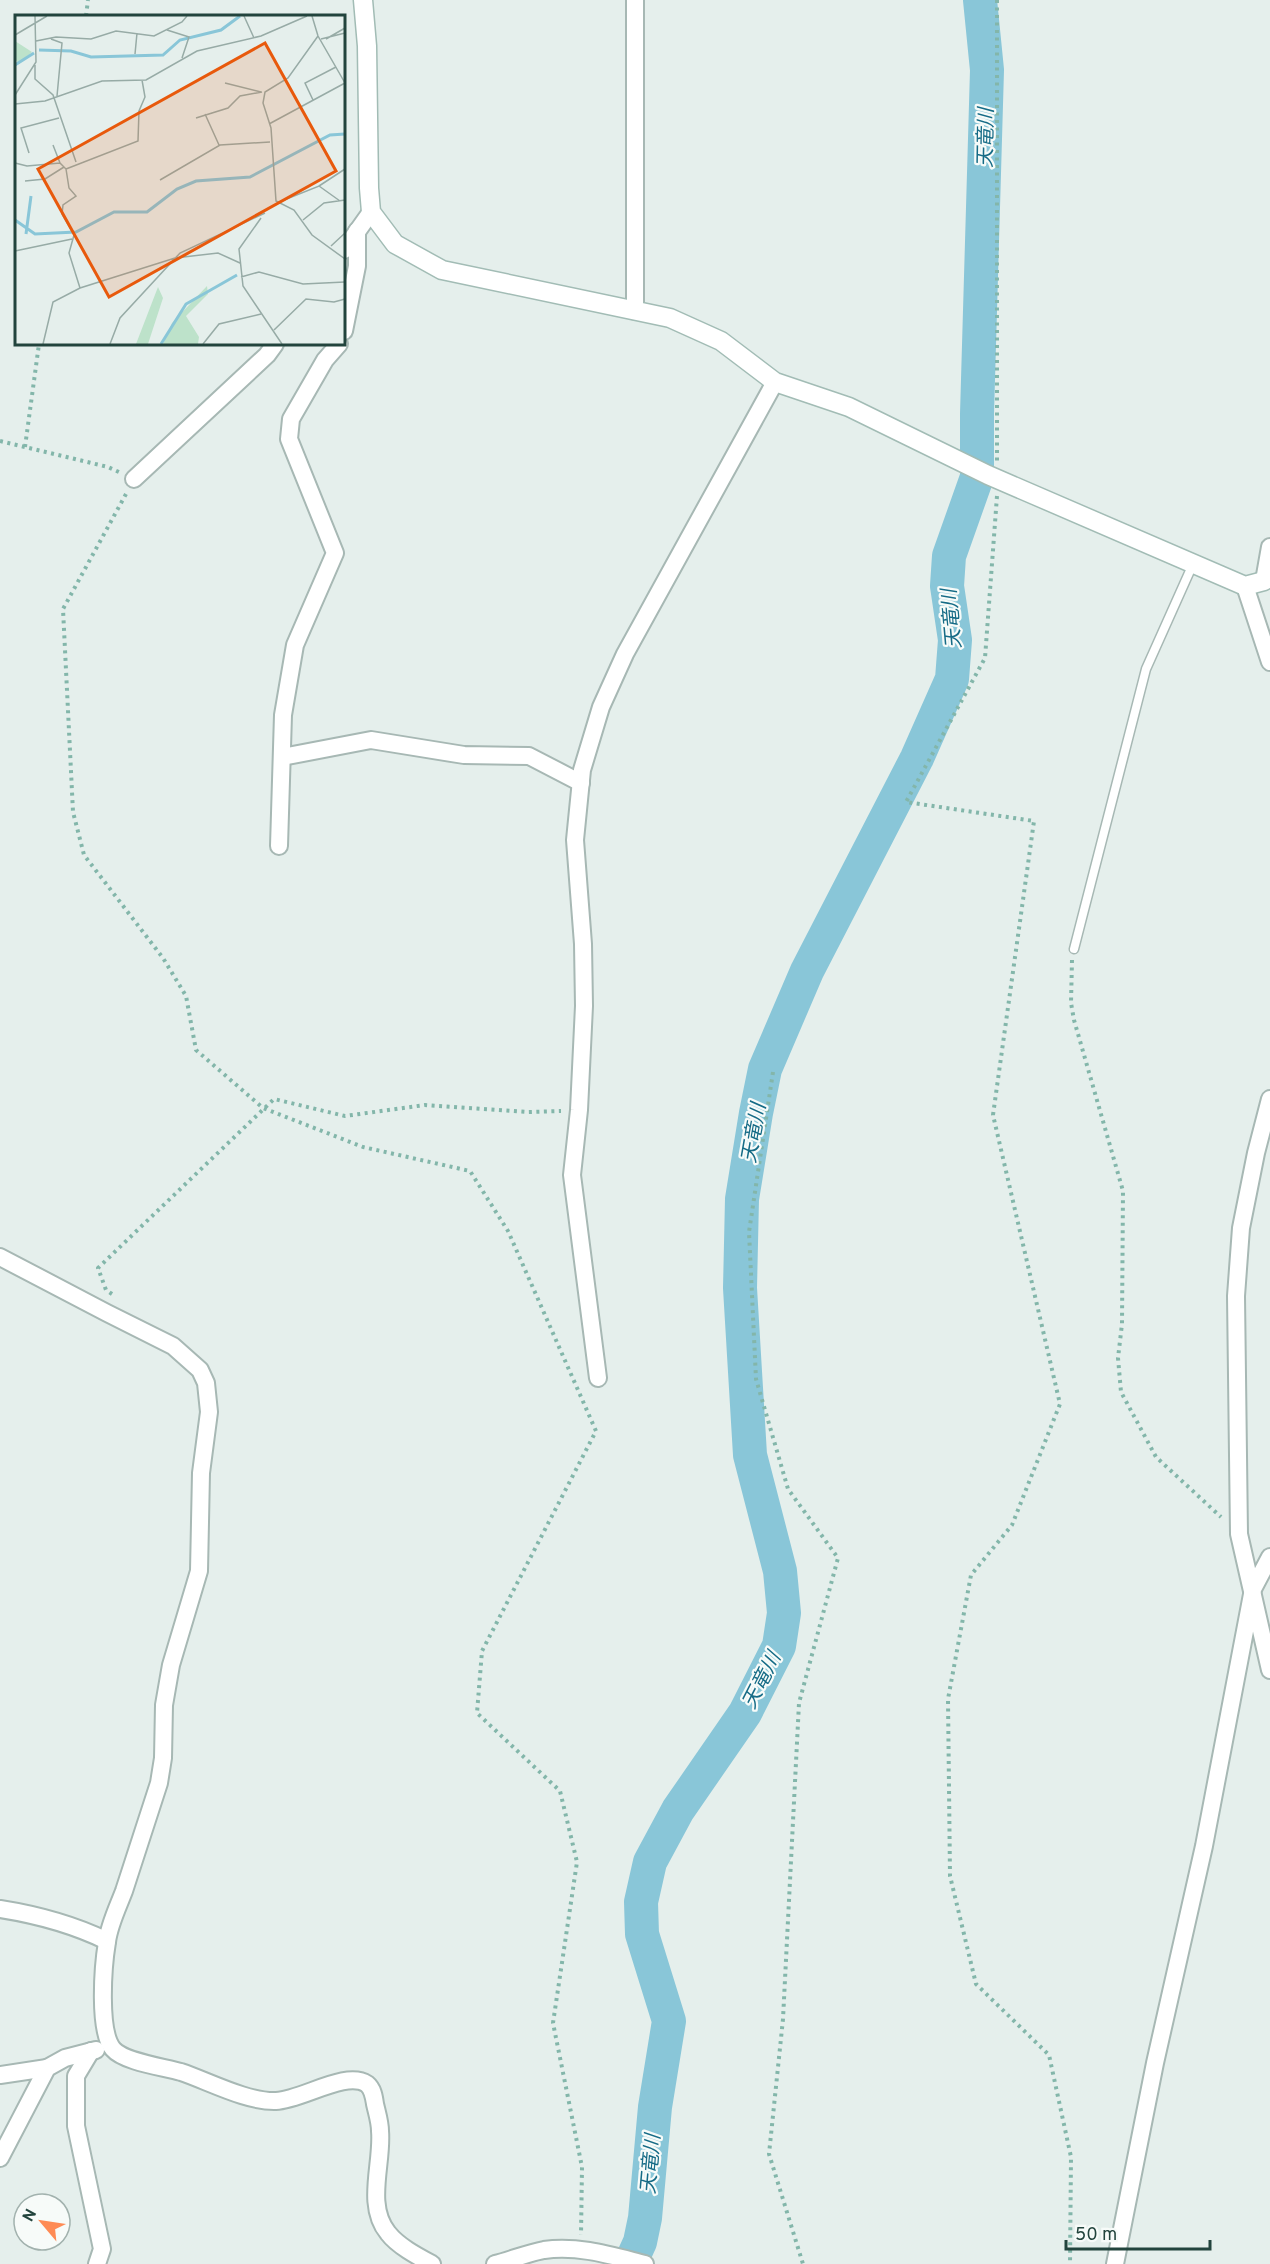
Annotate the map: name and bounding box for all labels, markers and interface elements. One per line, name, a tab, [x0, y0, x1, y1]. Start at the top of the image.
inset map	[15, 15, 345, 345]
water label: 天竜川	[973, 106, 1001, 168]
water label: 天竜川	[937, 586, 969, 650]
water label: 天竜川	[737, 1100, 773, 1165]
water label: 天竜川	[738, 1646, 789, 1714]
water label: 天竜川	[636, 2131, 668, 2195]
north arrow	[12, 2192, 72, 2252]
text: N	[19, 2206, 42, 2226]
scale bar	[1066, 2213, 1210, 2251]
text: 50 m	[1075, 2224, 1117, 2247]

